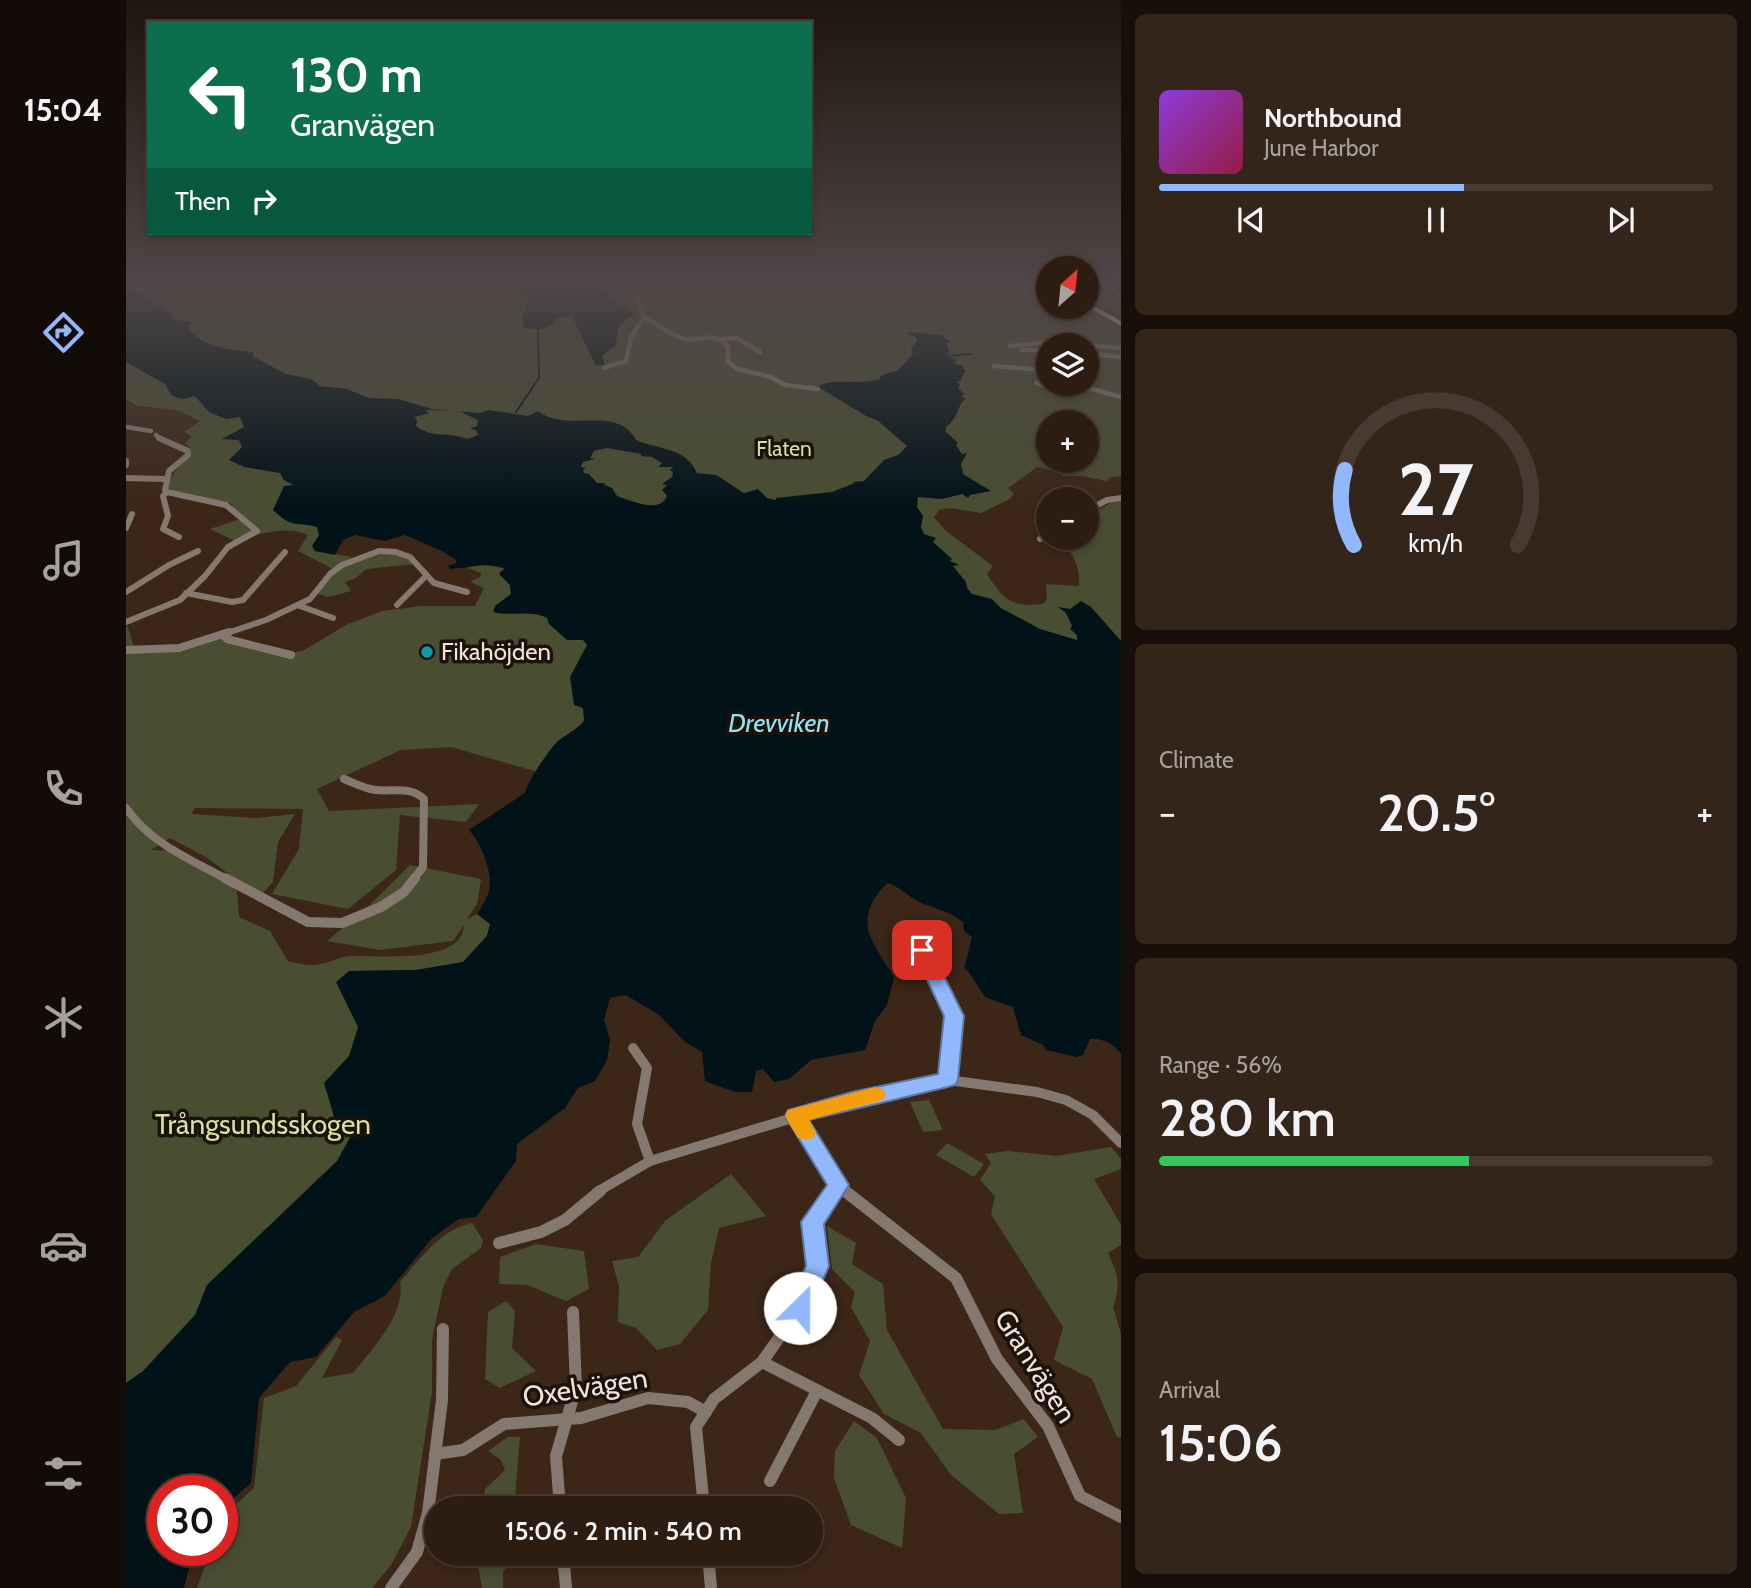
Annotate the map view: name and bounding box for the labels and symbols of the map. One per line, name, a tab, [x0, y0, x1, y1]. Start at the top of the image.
north arrow	[1036, 256, 1099, 318]
park label: Flaten	[756, 436, 812, 461]
place label: Fikahöjden	[441, 637, 551, 666]
marker: Fikahöjden	[419, 644, 435, 660]
water label: Drevviken	[728, 707, 830, 739]
pin	[892, 920, 952, 980]
park label: Trångsundsskogen	[155, 1107, 371, 1141]
position arrow	[763, 1271, 837, 1345]
street label: Granvägen	[988, 1303, 1084, 1429]
street label: Oxelvägen	[520, 1360, 650, 1414]
speed limit sign: 30	[147, 1475, 238, 1566]

